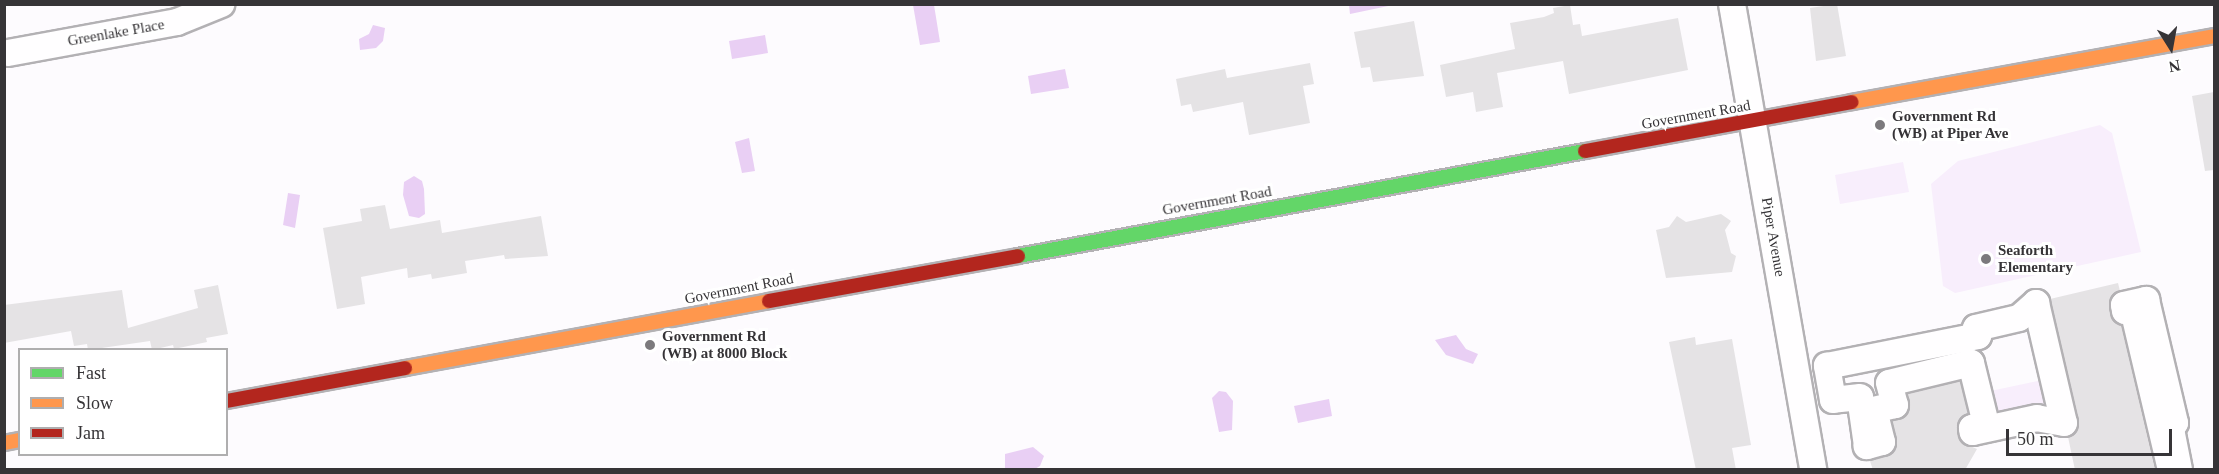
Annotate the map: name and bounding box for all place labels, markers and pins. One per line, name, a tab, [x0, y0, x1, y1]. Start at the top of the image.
place label: Government Rd (WB) at Piper Ave	[1892, 107, 2010, 142]
marker: Government Rd (WB) at Piper Ave	[1873, 118, 1887, 132]
place label: Seaforth Elementary	[1998, 241, 2073, 276]
marker: Seaforth Elementary	[1979, 252, 1993, 266]
place label: Government Rd (WB) at 8000 Block	[662, 327, 787, 362]
marker: Government Rd (WB) at 8000 Block	[643, 338, 657, 352]

